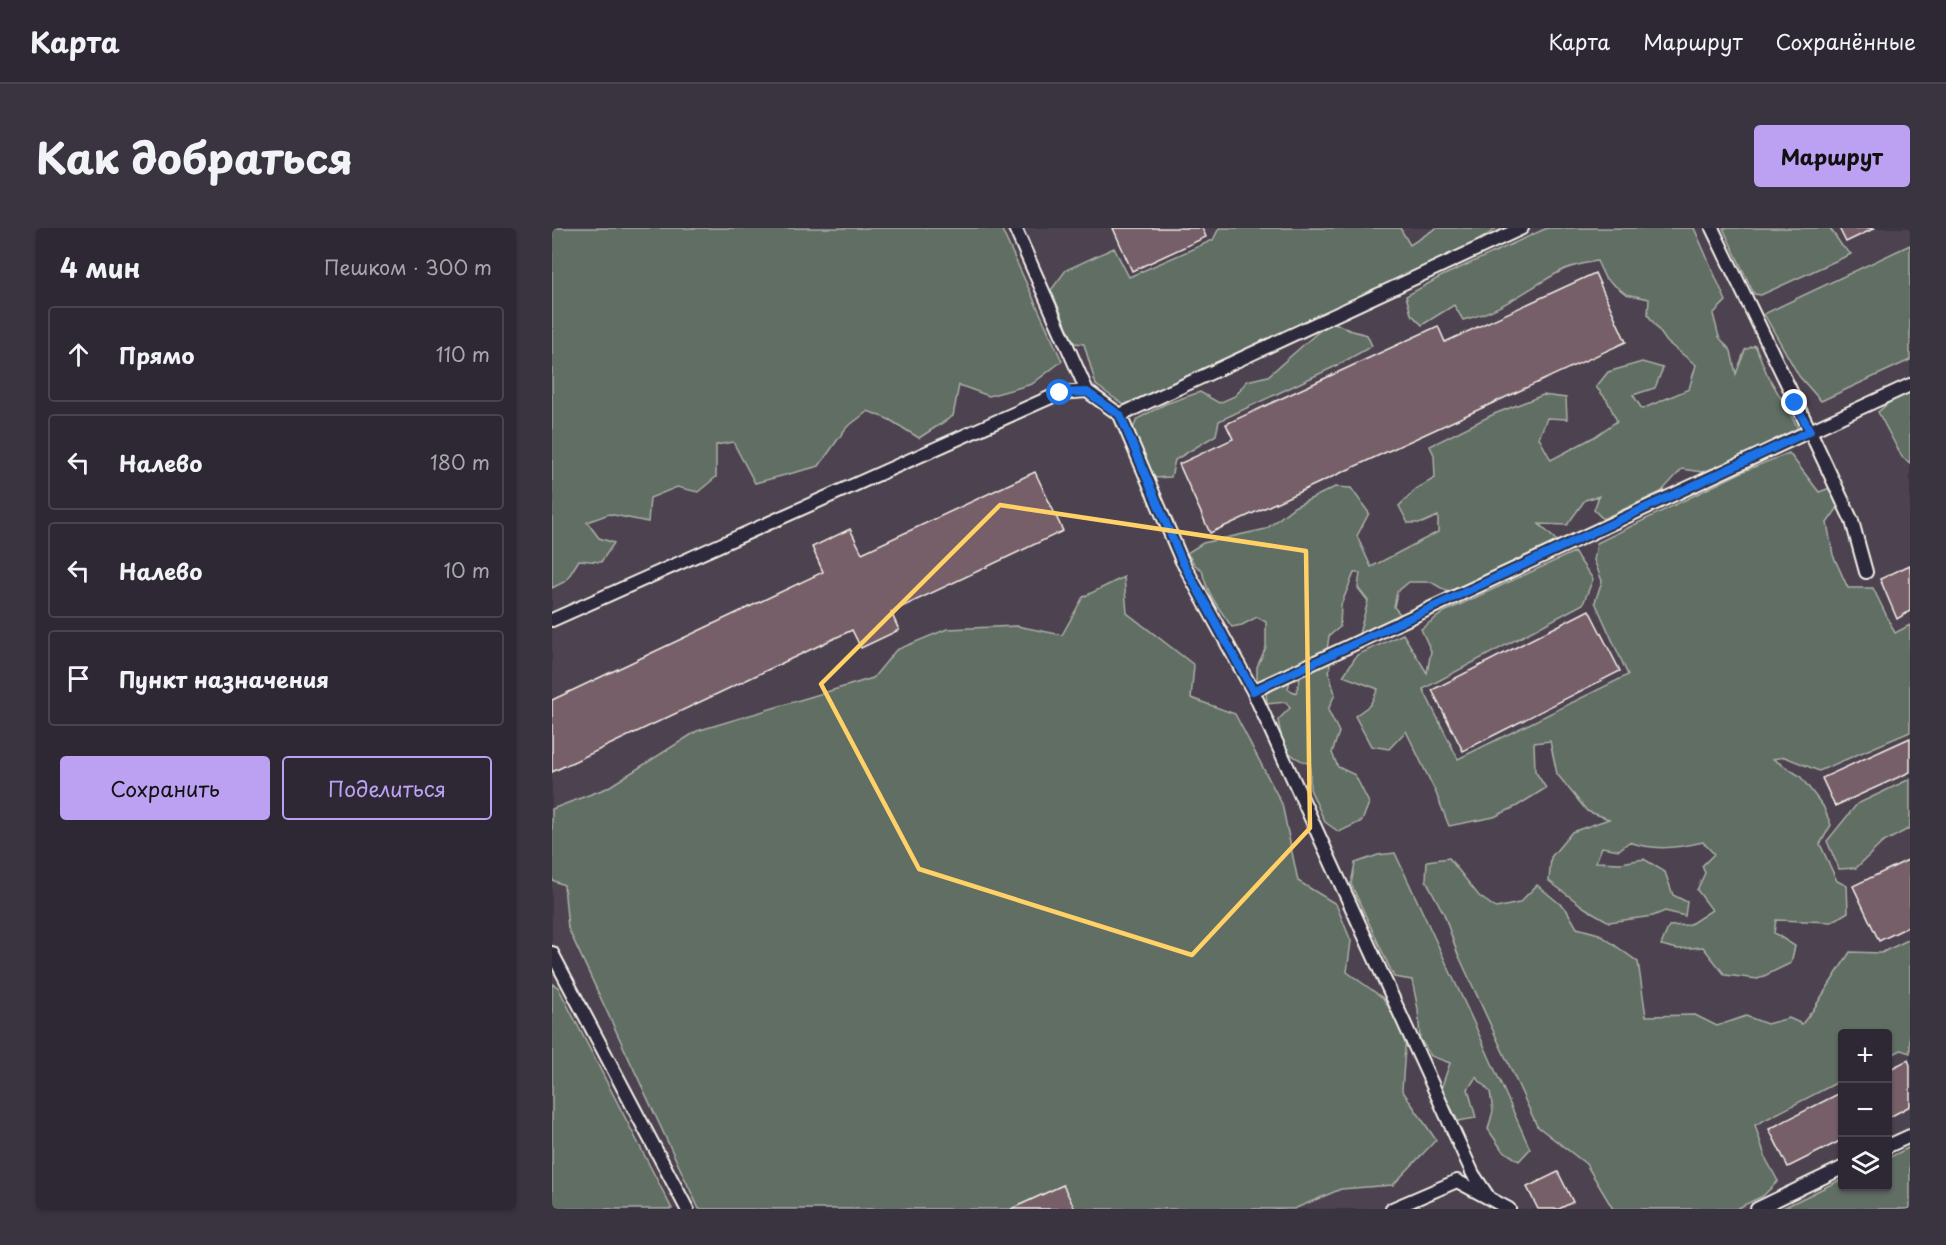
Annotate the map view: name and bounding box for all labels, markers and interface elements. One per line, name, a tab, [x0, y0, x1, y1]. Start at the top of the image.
text: Карта	[30, 20, 120, 63]
text: Карта	[1549, 25, 1610, 57]
text: Маршрут	[1643, 25, 1743, 57]
text: Сохранённые	[1776, 25, 1916, 57]
text: Как добраться	[36, 125, 353, 188]
button: Маршрут	[1754, 125, 1910, 187]
text: 4 мин	[60, 248, 141, 287]
text: Пешком · 300 m	[324, 252, 492, 282]
icon: ahead	[62, 338, 95, 371]
text: Прямо	[119, 338, 194, 371]
text: 110 m	[436, 339, 490, 369]
route start	[1046, 379, 1072, 405]
route end	[1781, 389, 1807, 415]
icon: left	[62, 446, 95, 479]
text: Налево	[119, 446, 202, 479]
text: 180 m	[430, 447, 490, 477]
icon: left	[62, 554, 95, 587]
text: Налево	[119, 554, 202, 587]
text: 10 m	[443, 555, 490, 585]
icon: arrive	[62, 662, 95, 695]
text: Пункт назначения	[119, 662, 329, 695]
button: Сохранить	[60, 756, 270, 820]
button: Поделиться	[282, 756, 492, 820]
map controls	[1838, 1029, 1892, 1191]
button: +	[1838, 1029, 1892, 1083]
button: −	[1838, 1083, 1892, 1137]
button: layers	[1838, 1137, 1892, 1191]

